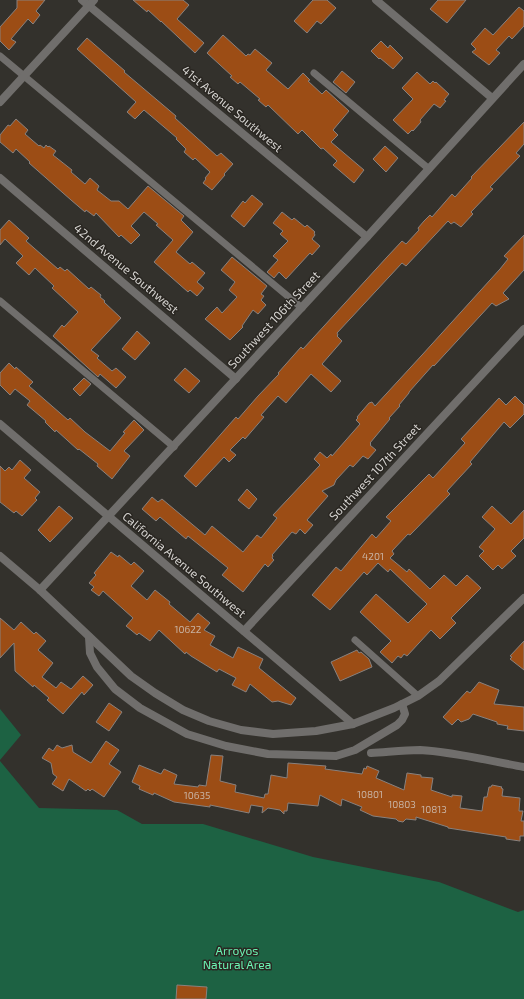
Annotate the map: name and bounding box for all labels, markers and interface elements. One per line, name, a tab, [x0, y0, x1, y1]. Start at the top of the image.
street label: 41st Avenue Southwest	[179, 62, 286, 155]
street label: 42nd Avenue Southwest	[72, 220, 182, 316]
street label: Southwest 106th Street	[224, 267, 322, 371]
street label: Southwest 107th Street	[326, 420, 423, 523]
street label: California Avenue Southwest	[120, 508, 250, 620]
house number: 4201	[362, 550, 384, 562]
house number: 10622	[175, 623, 202, 635]
house number: 10801	[357, 788, 383, 800]
house number: 10635	[184, 789, 210, 801]
house number: 10803	[388, 798, 416, 810]
house number: 10813	[421, 803, 447, 815]
park label: Arroyos Natural Area	[203, 943, 271, 971]

